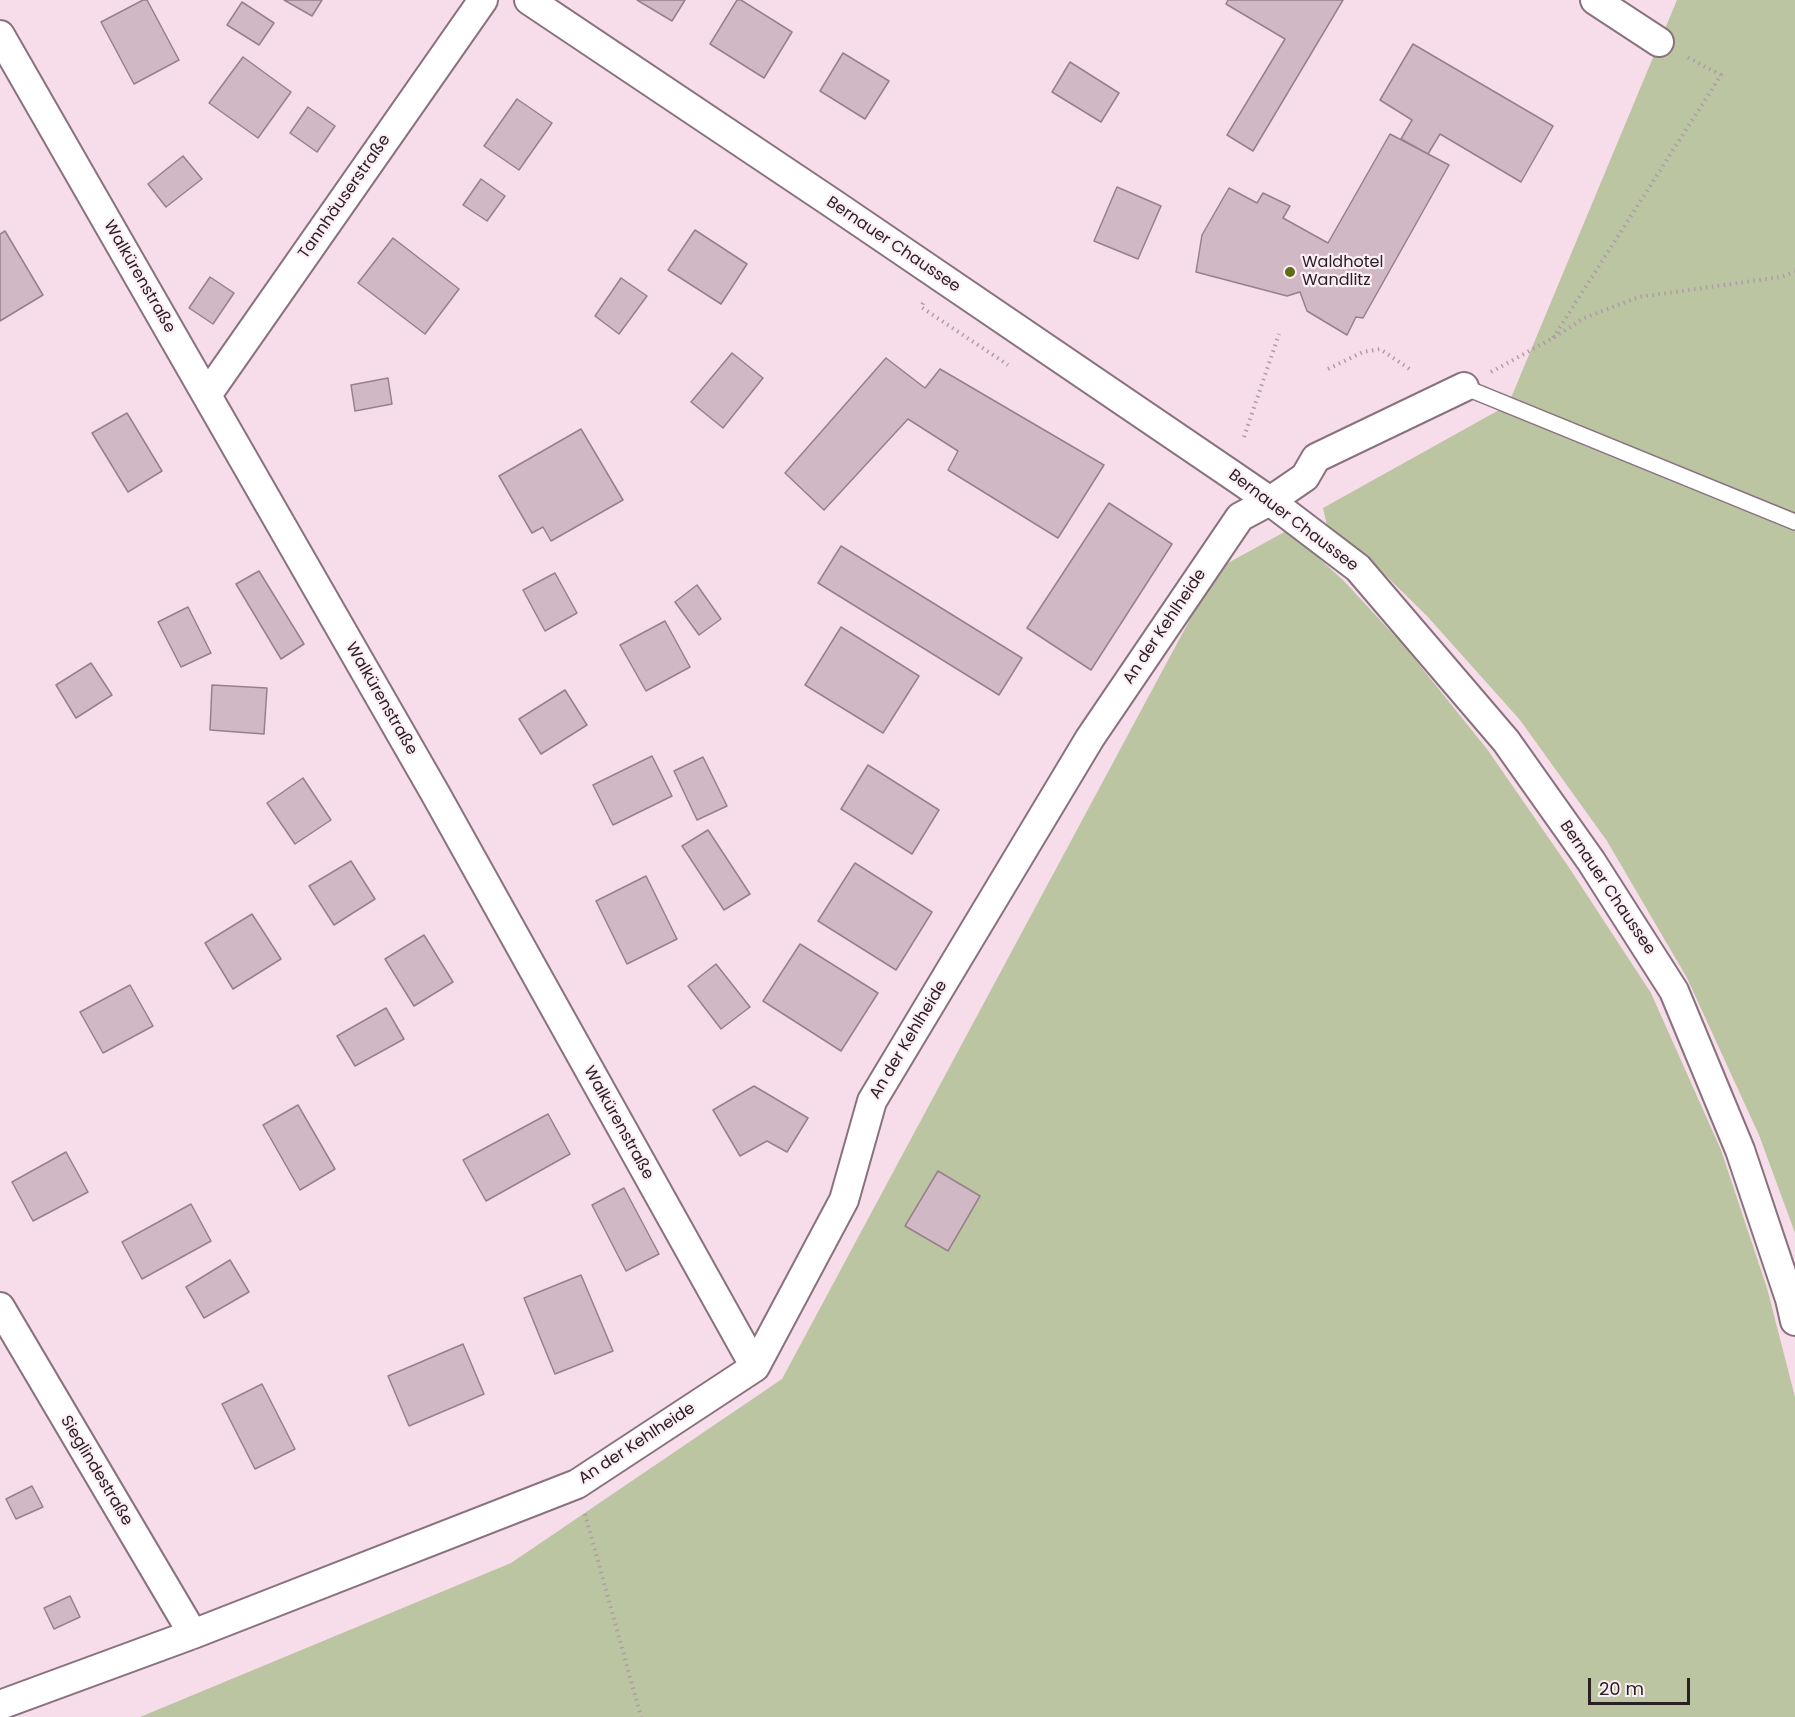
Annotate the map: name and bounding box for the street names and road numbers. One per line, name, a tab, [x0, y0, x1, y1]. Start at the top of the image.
street label: Tannhäuserstraße	[295, 131, 395, 263]
street label: Bernauer Chaussee	[822, 193, 964, 297]
street label: Walkürenstraße	[99, 217, 179, 337]
street label: Bernauer Chaussee	[1224, 466, 1362, 576]
street label: An der Kehlheide	[1119, 566, 1211, 688]
street label: Walkürenstraße	[341, 639, 421, 759]
street label: Bernauer Chaussee	[1555, 817, 1659, 959]
street label: An der Kehlheide	[866, 977, 952, 1103]
street label: Walkürenstraße	[579, 1063, 657, 1183]
street label: An der Kehlheide	[575, 1399, 699, 1489]
street label: Sieglindestraße	[56, 1413, 136, 1529]

